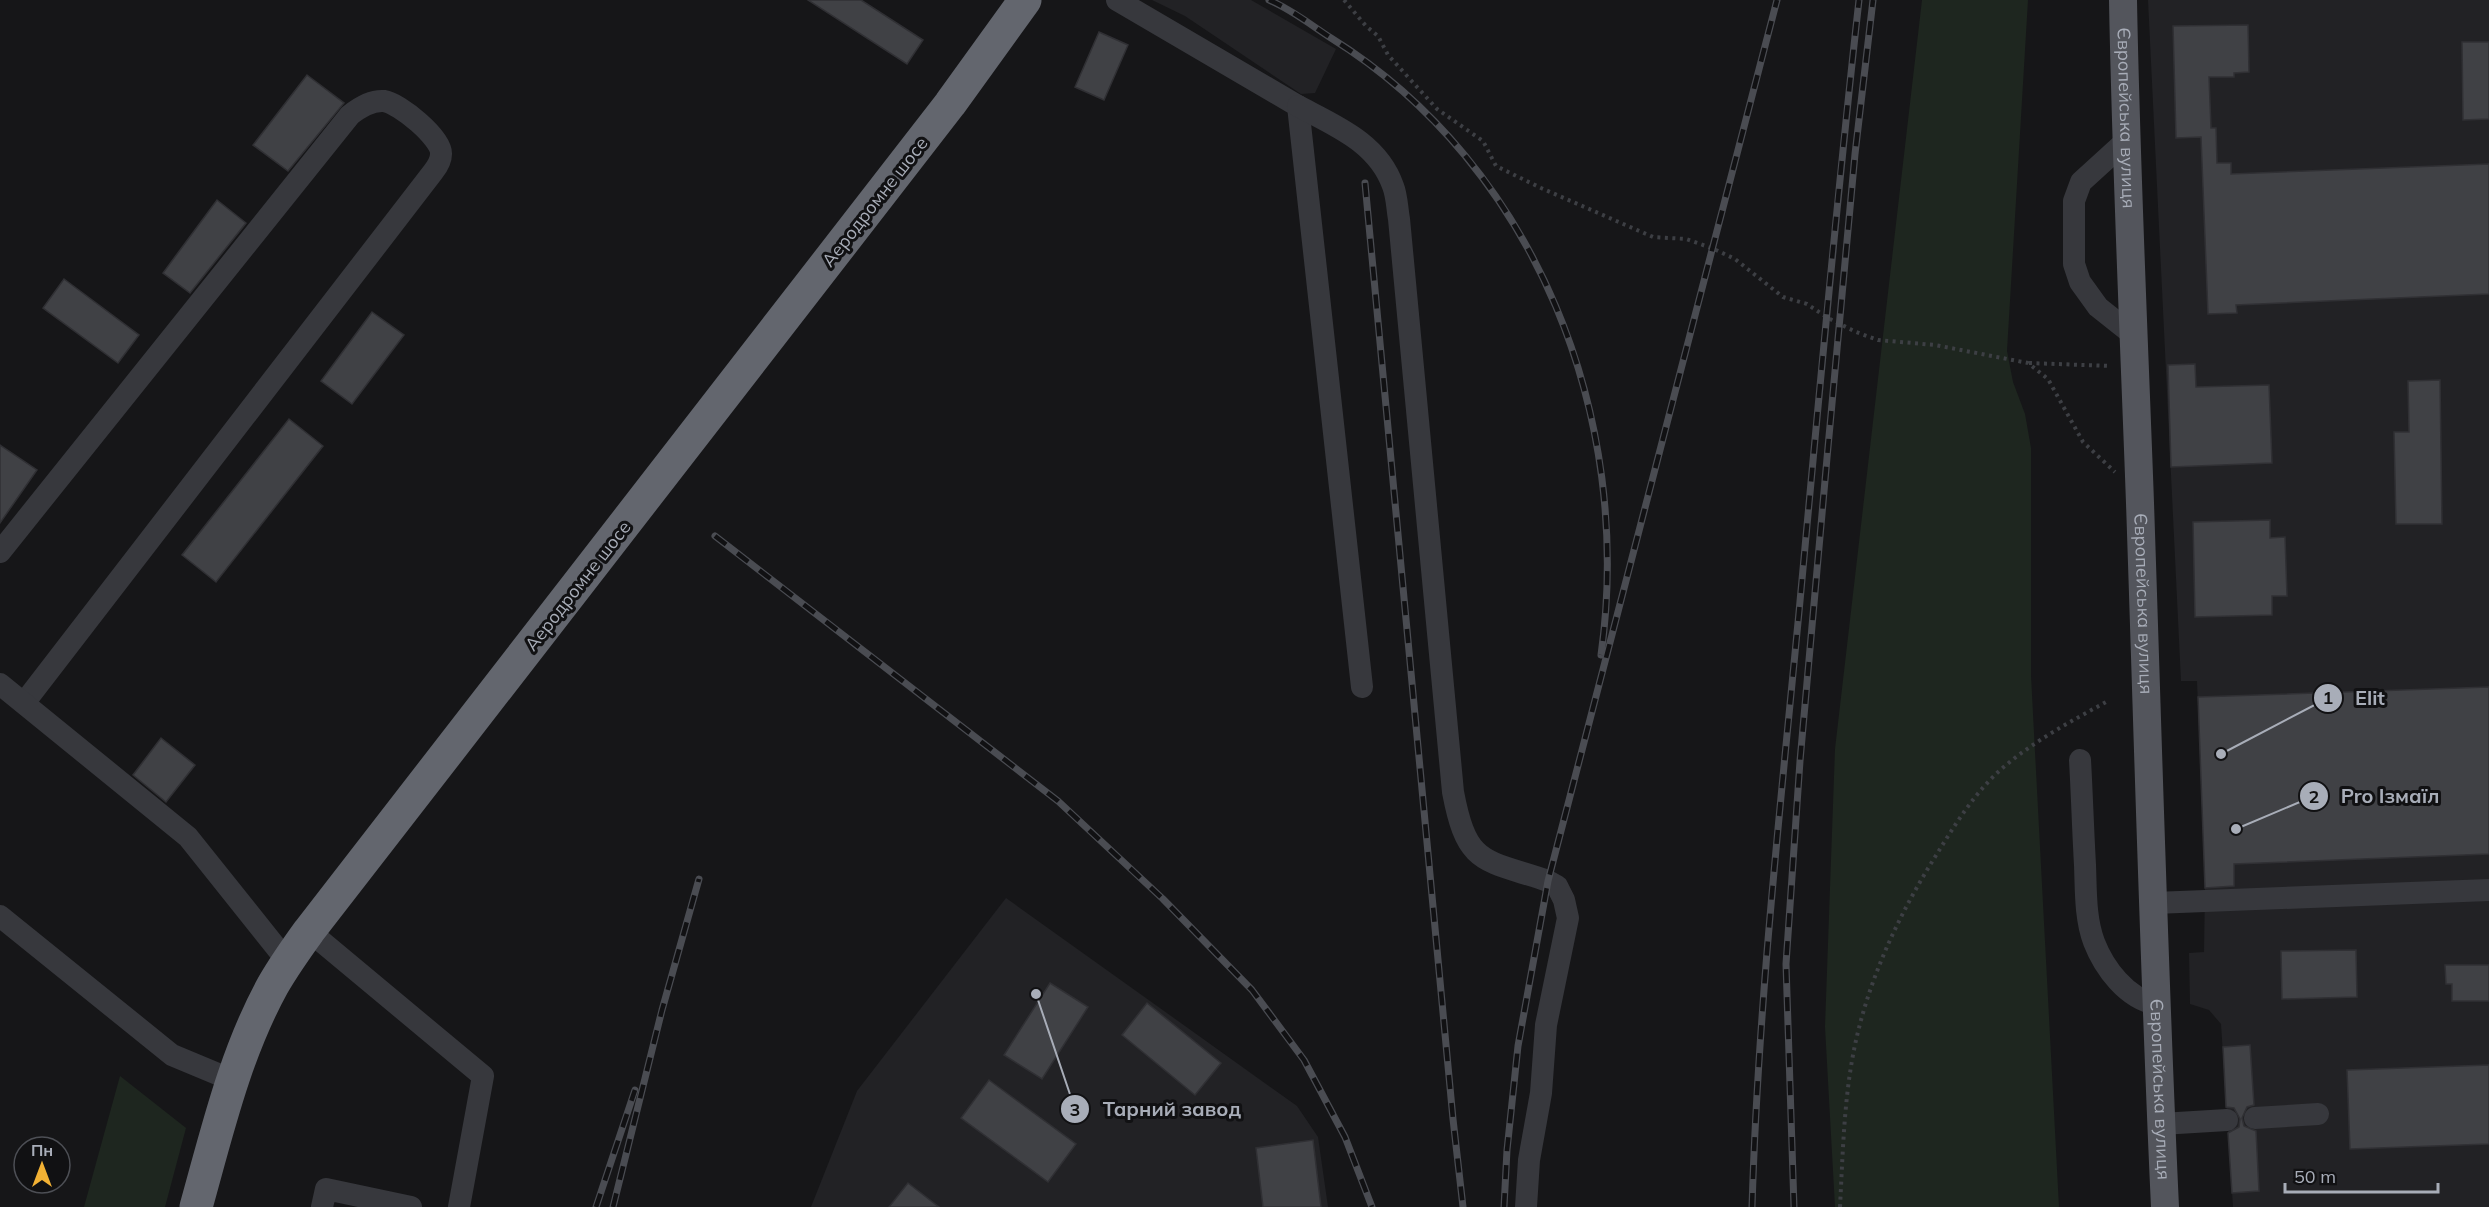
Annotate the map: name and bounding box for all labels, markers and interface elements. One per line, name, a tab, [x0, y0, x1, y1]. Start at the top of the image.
street label: Європейська вулиця	[2113, 27, 2141, 209]
street label: Аеродромне шосе	[817, 132, 933, 271]
street label: Європейська вулиця	[2129, 513, 2158, 695]
street label: Аеродромне шосе	[520, 516, 636, 655]
callout: Elit	[2313, 679, 2397, 717]
text: Elit	[2355, 685, 2385, 710]
text: 1	[2323, 686, 2333, 709]
callout: Pro Ізмаїл	[2299, 777, 2452, 815]
text: Pro Ізмаїл	[2341, 783, 2439, 808]
text: 2	[2309, 785, 2319, 808]
street label: Європейська вулиця	[2145, 998, 2176, 1180]
callout: Тарний завод	[1060, 1090, 1253, 1128]
text: Тарний завод	[1103, 1096, 1241, 1121]
text: 3	[1070, 1098, 1080, 1121]
north arrow	[12, 1135, 72, 1195]
text: Пн	[31, 1140, 53, 1160]
scale bar	[2285, 1156, 2438, 1194]
text: 50 m	[2294, 1165, 2336, 1188]

